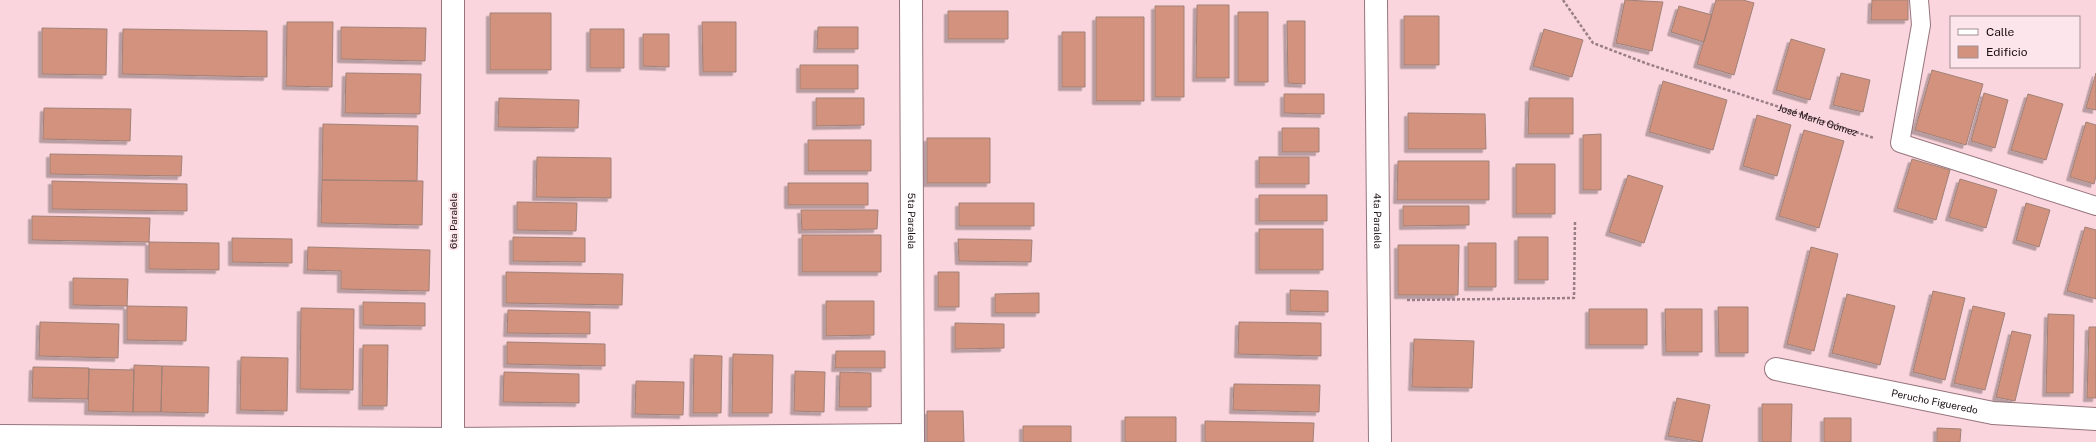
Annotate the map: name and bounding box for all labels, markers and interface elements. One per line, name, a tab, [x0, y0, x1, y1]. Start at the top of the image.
legend	[1950, 16, 2080, 68]
text: Calle	[1986, 25, 2015, 39]
text: Edificio	[1986, 45, 2028, 59]
street label: José María Gómez	[1776, 101, 1859, 138]
street label: 6ta Paralela	[447, 193, 459, 249]
street label: 5ta Paralela	[906, 193, 918, 249]
street label: 4ta Paralela	[1372, 193, 1384, 249]
street label: Perucho Figueredo	[1890, 387, 1979, 416]

